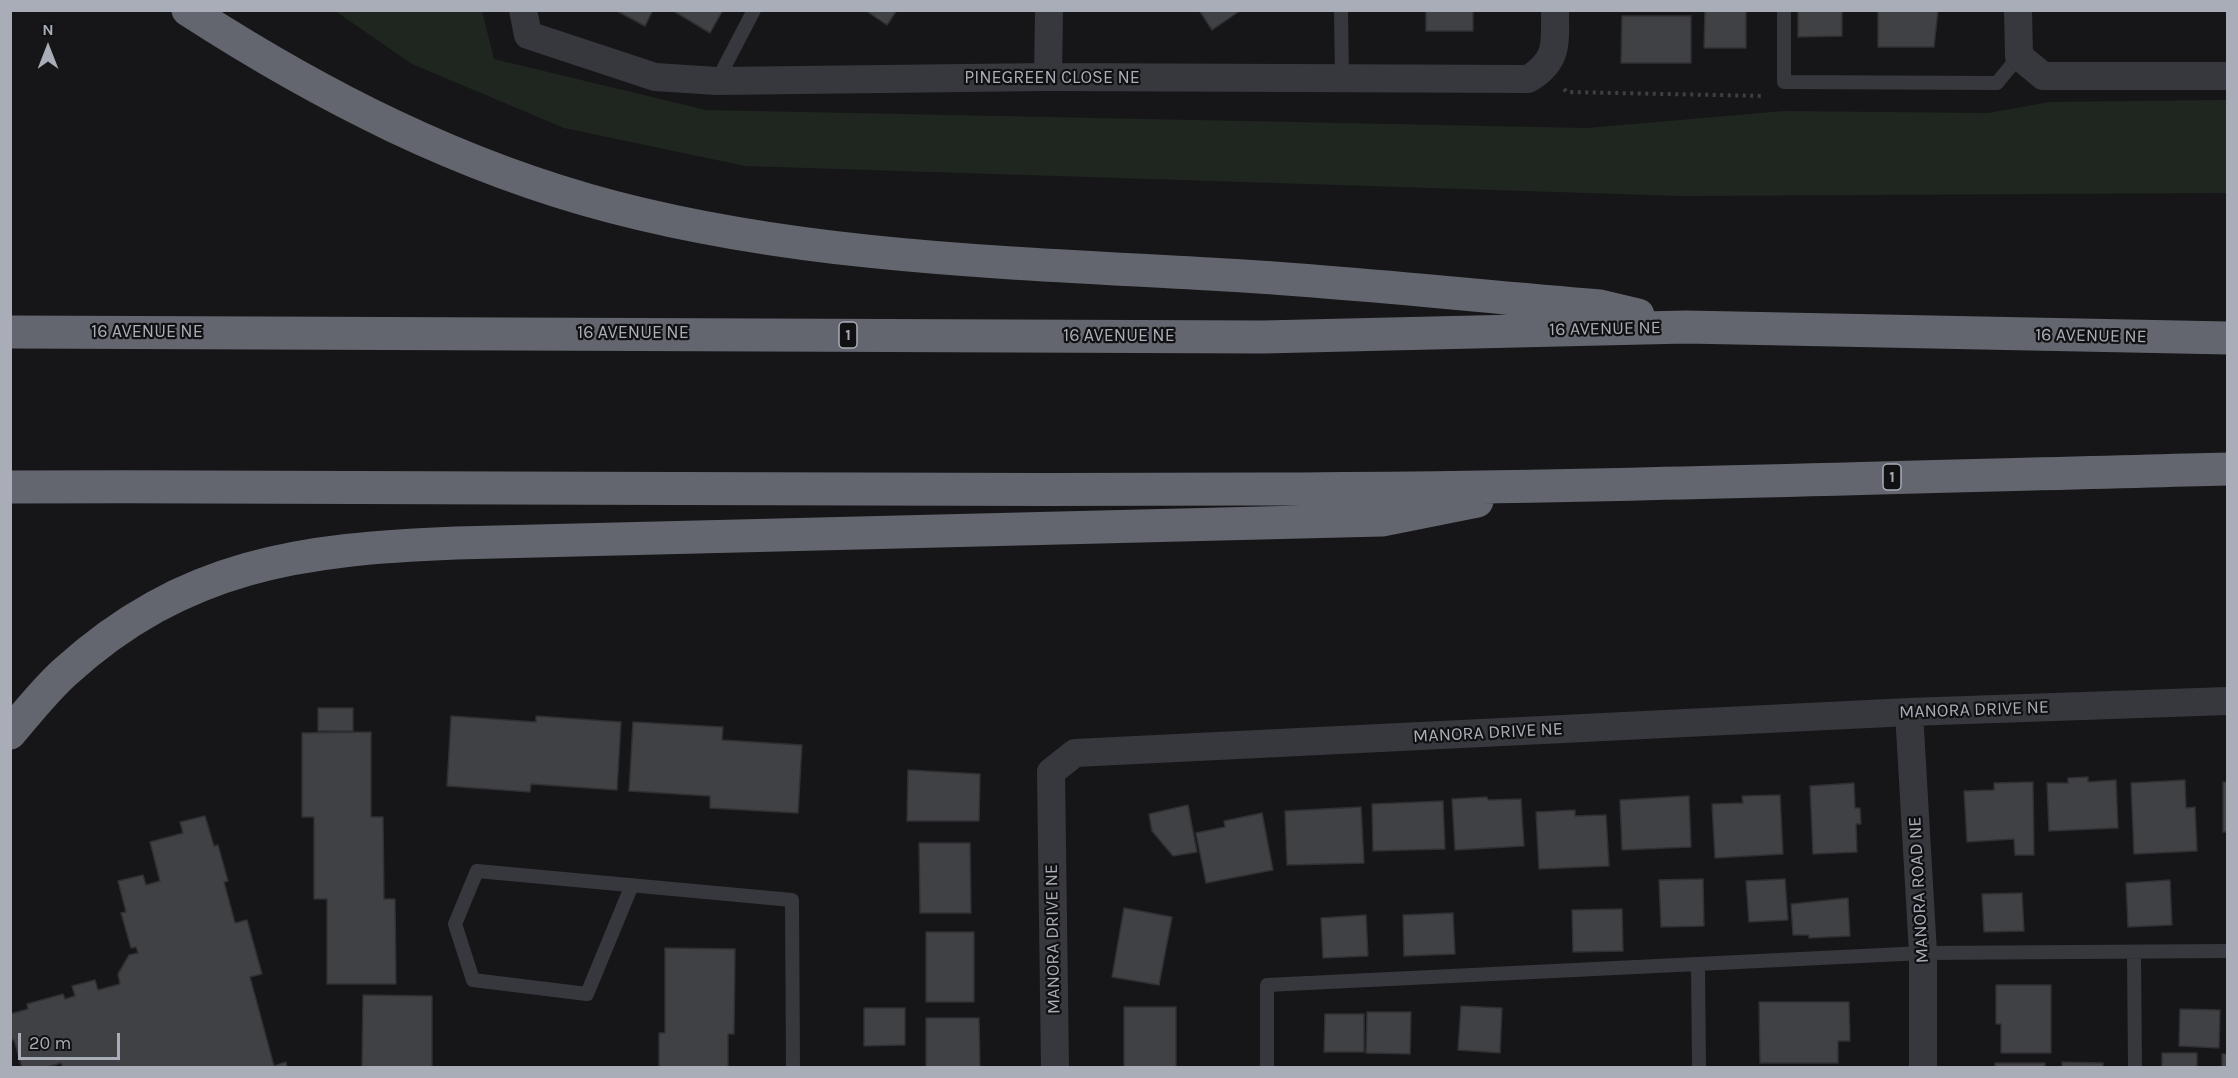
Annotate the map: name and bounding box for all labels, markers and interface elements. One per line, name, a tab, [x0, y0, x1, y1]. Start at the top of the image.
north arrow	[18, 18, 78, 78]
text: N	[42, 20, 54, 39]
street label: PINEGREEN CLOSE NE	[964, 67, 1140, 89]
street label: 16 AVENUE NE	[1549, 317, 1661, 341]
street label: 16 AVENUE NE	[91, 321, 203, 343]
street label: 16 AVENUE NE	[577, 322, 689, 344]
road number: 1	[839, 322, 857, 348]
street label: 16 AVENUE NE	[2035, 324, 2147, 348]
street label: 16 AVENUE NE	[1063, 325, 1175, 347]
road number: 1	[1883, 464, 1901, 490]
street label: MANORA DRIVE NE	[1899, 697, 2049, 723]
street label: MANORA DRIVE NE	[1413, 718, 1563, 748]
street label: MANORA ROAD NE	[1904, 816, 1934, 964]
street label: MANORA DRIVE NE	[1041, 864, 1065, 1014]
scale bar	[21, 1021, 123, 1059]
text: 20 m	[29, 1032, 71, 1054]

